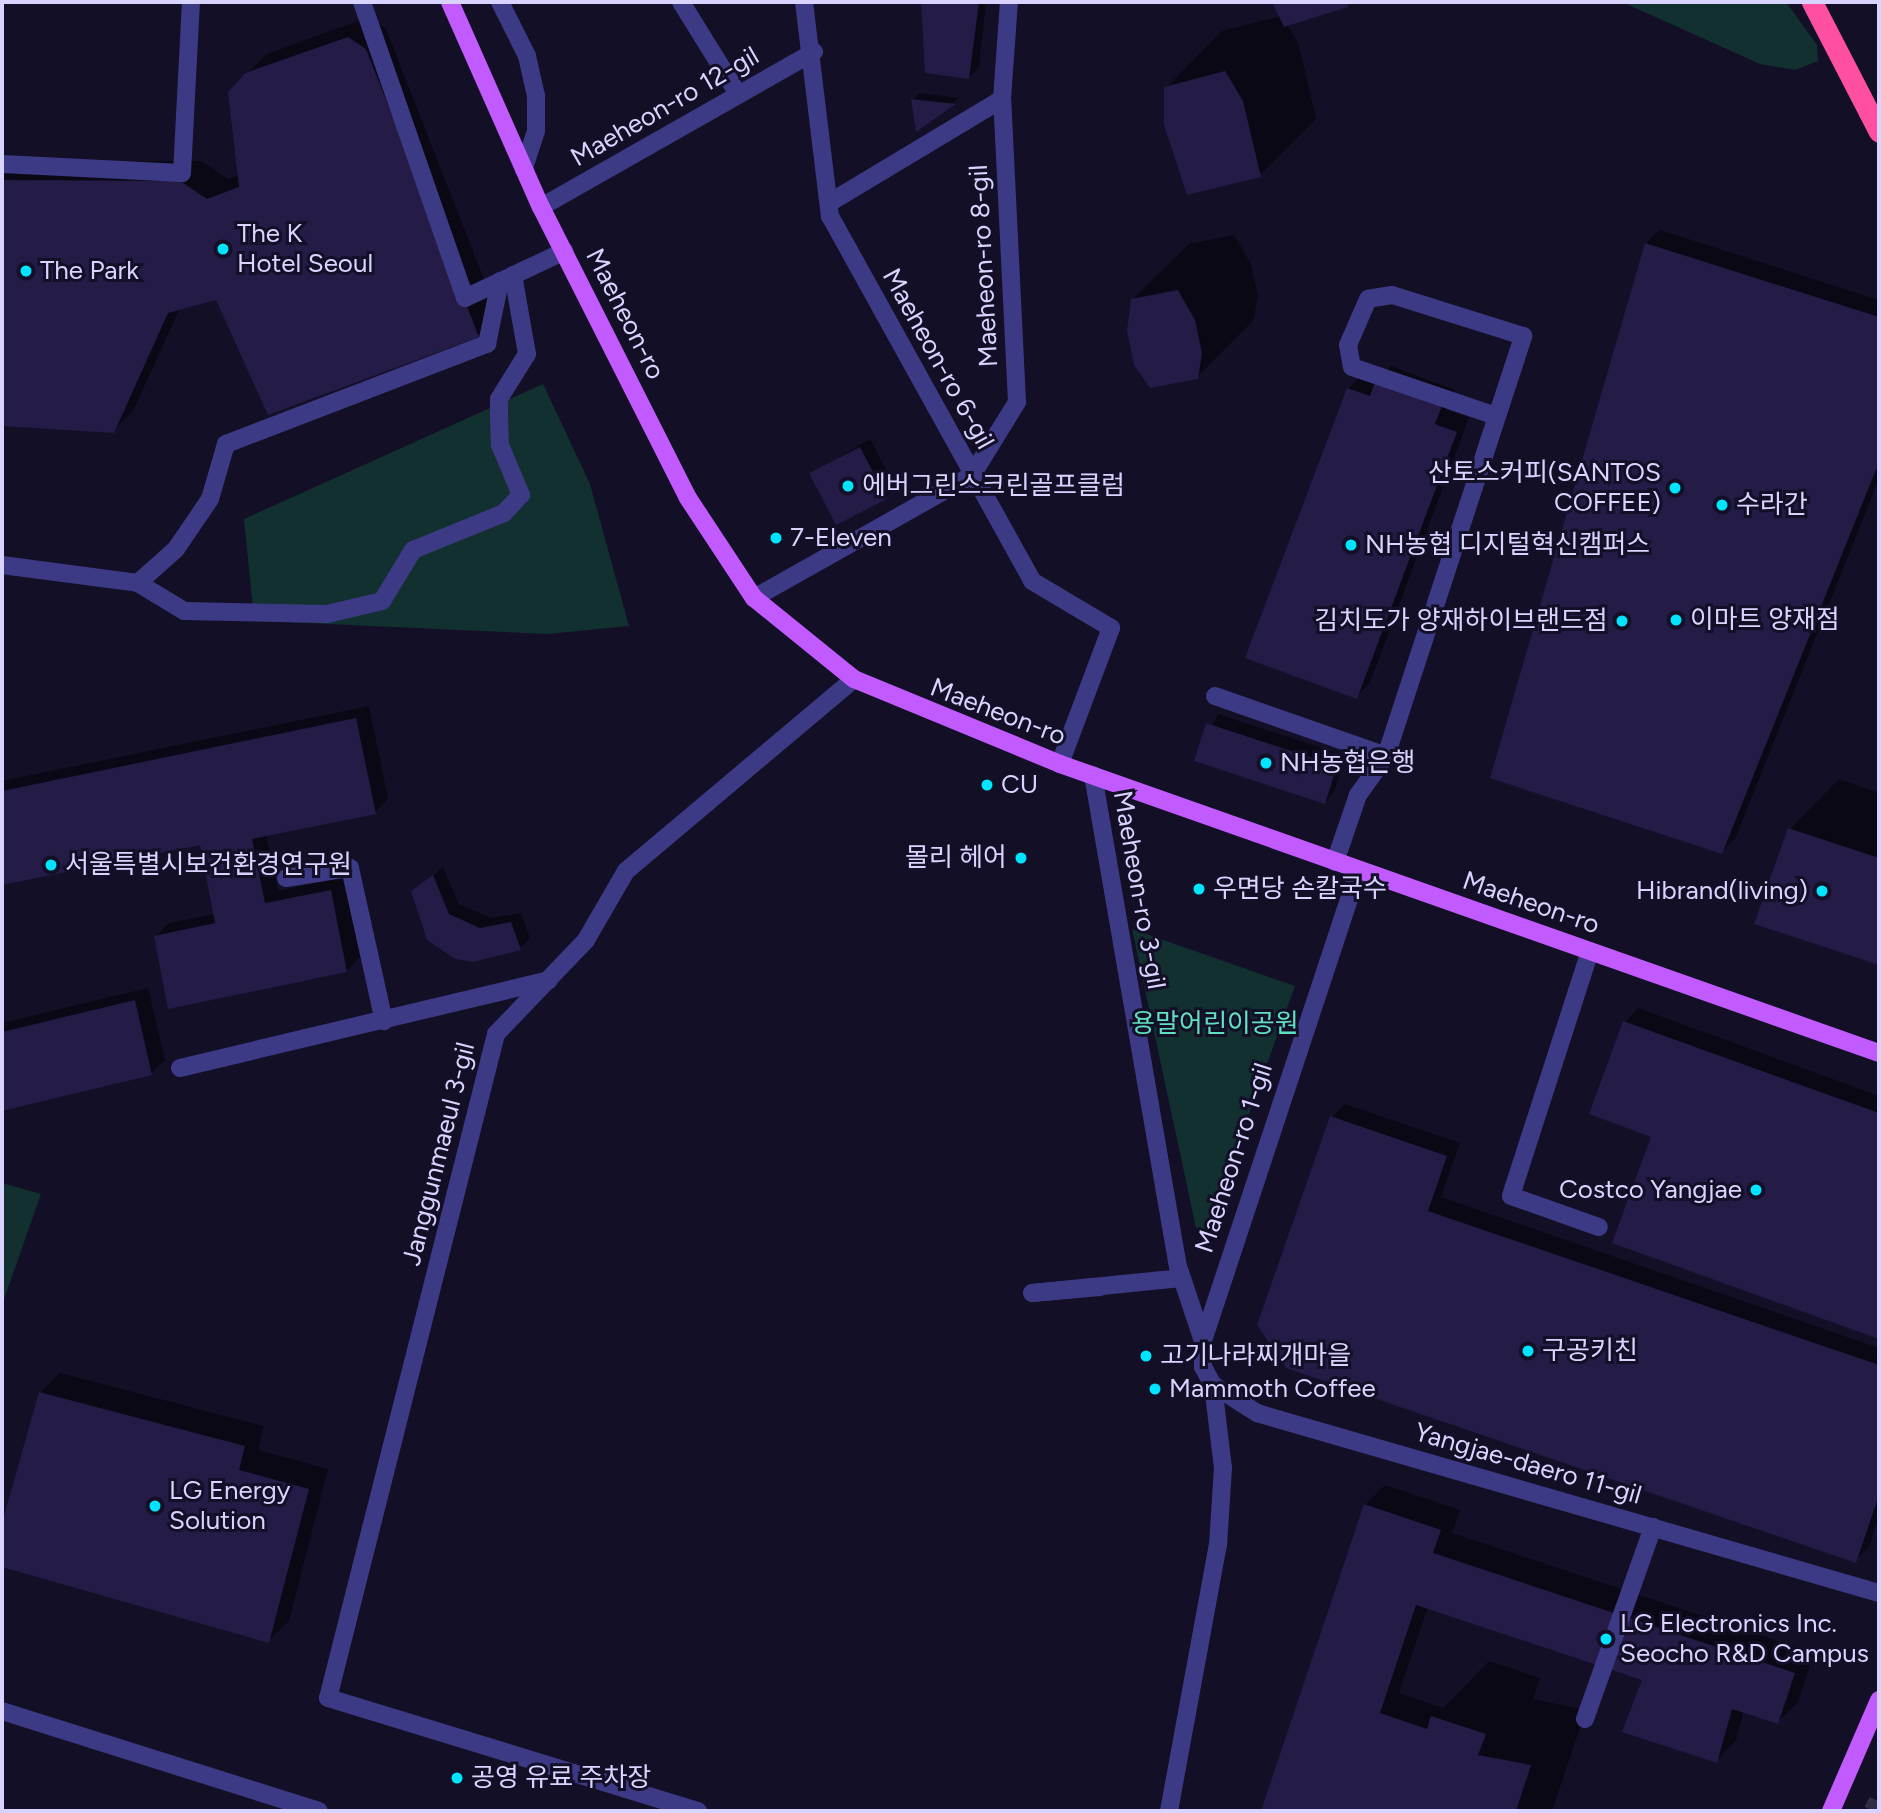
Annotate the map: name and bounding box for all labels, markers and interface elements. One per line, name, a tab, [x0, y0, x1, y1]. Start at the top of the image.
street label: Maeheon-ro 12-gil	[565, 40, 765, 174]
street label: Maeheon-ro 8-gil	[963, 164, 1005, 368]
place label: The K Hotel Seoul	[237, 218, 373, 280]
marker: The K Hotel Seoul	[215, 241, 231, 257]
street label: Maeheon-ro	[579, 243, 671, 385]
place label: The Park	[40, 255, 139, 287]
marker: The Park	[18, 263, 34, 279]
street label: Maeheon-ro 6-gil	[876, 263, 1000, 455]
place label: 산토스커피(SANTOS COFFEE)	[1428, 457, 1661, 518]
place label: 에버그린스크린골프클럼	[862, 470, 1125, 502]
marker: 에버그린스크린골프클럼	[840, 478, 856, 494]
marker: 산토스커피(SANTOS COFFEE)	[1667, 480, 1683, 496]
place label: 수라간	[1736, 489, 1808, 521]
marker: 수라간	[1714, 497, 1730, 513]
place label: 7-Eleven	[790, 522, 892, 554]
place label: NH농협 디지털혁신캠퍼스	[1365, 529, 1650, 561]
marker: 7-Eleven	[768, 530, 784, 546]
marker: NH농협 디지털혁신캠퍼스	[1343, 537, 1359, 553]
place label: 이마트 양재점	[1690, 604, 1840, 636]
place label: 김치도가 양재하이브랜드점	[1315, 605, 1608, 637]
marker: 이마트 양재점	[1668, 612, 1684, 628]
marker: 김치도가 양재하이브랜드점	[1614, 613, 1630, 629]
street label: Maeheon-ro	[926, 672, 1070, 752]
place label: NH농협은행	[1280, 747, 1415, 779]
marker: NH농협은행	[1258, 755, 1274, 771]
place label: CU	[1001, 769, 1038, 801]
marker: CU	[979, 777, 995, 793]
street label: Maeheon-ro 3-gil	[1106, 788, 1172, 992]
place label: 몰리 헤어	[905, 842, 1007, 874]
place label: 서울특별시보건환경연구원	[65, 849, 352, 881]
marker: 몰리 헤어	[1013, 850, 1029, 866]
marker: 서울특별시보건환경연구원	[43, 857, 59, 873]
street label: Maeheon-ro	[1459, 865, 1603, 941]
place label: 우면당 손칼국수	[1213, 873, 1387, 905]
place label: Hibrand(living)	[1636, 875, 1808, 907]
marker: 우면당 손칼국수	[1191, 881, 1207, 897]
marker: Hibrand(living)	[1814, 883, 1830, 899]
park label: 용말어린이공원	[1131, 1008, 1299, 1040]
street label: Janggunmaeul 3-gil	[396, 1039, 482, 1269]
street label: Maeheon-ro 1-gil	[1189, 1059, 1279, 1257]
place label: Costco Yangjae	[1559, 1174, 1742, 1206]
marker: Costco Yangjae	[1748, 1182, 1764, 1198]
place label: 구공키친	[1542, 1335, 1638, 1367]
place label: 고기나라찌개마을	[1160, 1340, 1351, 1372]
marker: 구공키친	[1520, 1343, 1536, 1359]
marker: 고기나라찌개마을	[1138, 1348, 1154, 1364]
place label: Mammoth Coffee	[1169, 1373, 1376, 1405]
marker: Mammoth Coffee	[1147, 1381, 1163, 1397]
street label: Yangjae-daero 11-gil	[1411, 1417, 1645, 1511]
place label: LG Energy Solution	[169, 1475, 291, 1536]
marker: LG Energy Solution	[147, 1498, 163, 1514]
place label: LG Electronics Inc. Seocho R&D Campus	[1620, 1608, 1869, 1670]
marker: LG Electronics Inc. Seocho R&D Campus	[1598, 1631, 1614, 1647]
place label: 공영 유료 주차장	[471, 1762, 651, 1794]
marker: 공영 유료 주차장	[449, 1770, 465, 1786]

